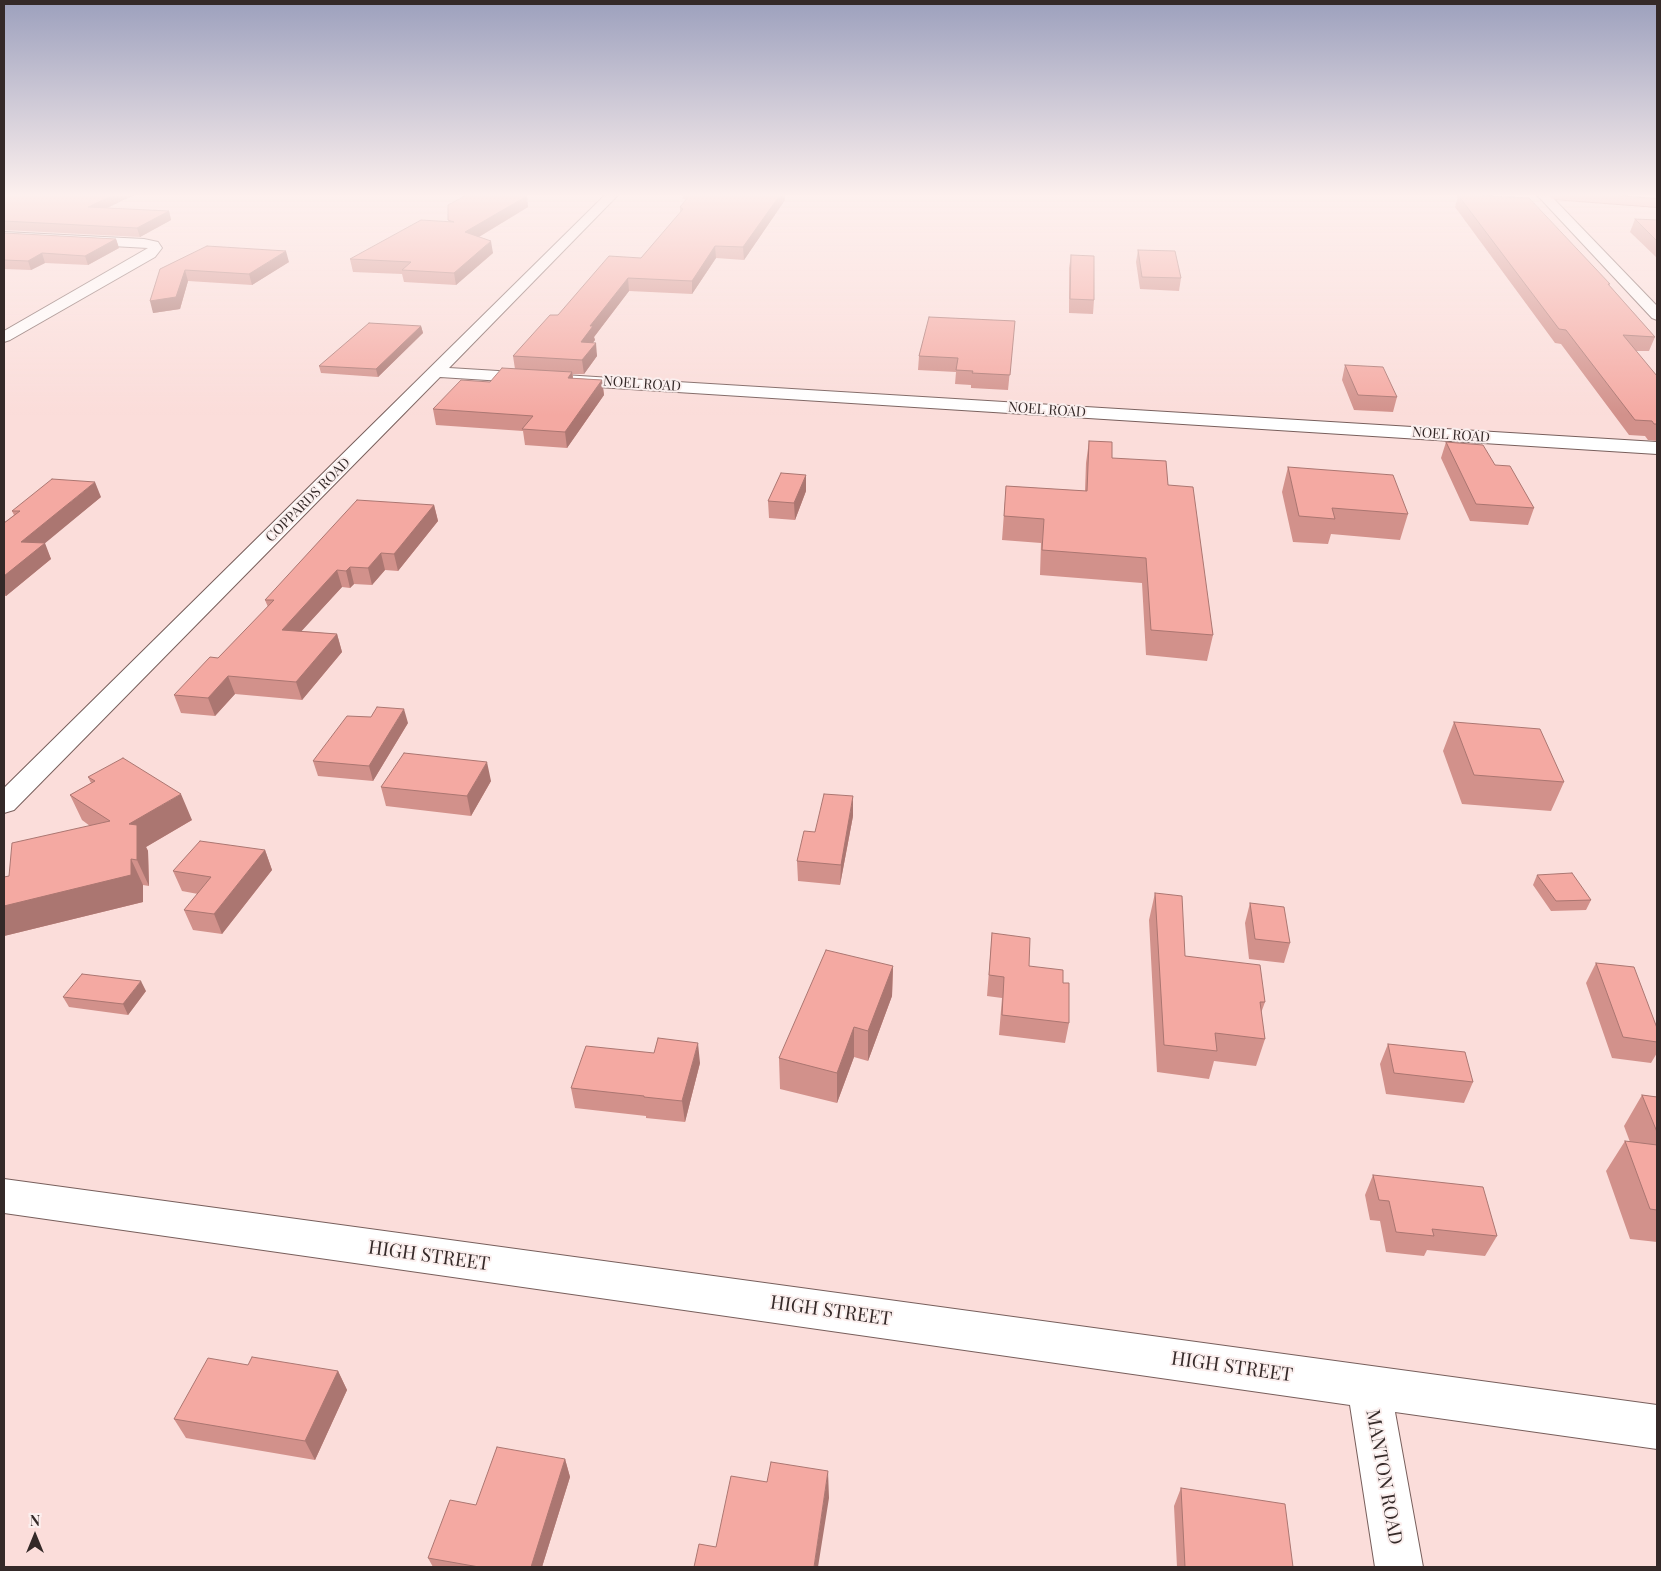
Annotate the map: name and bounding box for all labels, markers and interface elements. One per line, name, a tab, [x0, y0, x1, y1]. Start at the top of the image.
street label: NOEL ROAD	[602, 373, 682, 395]
street label: NOEL ROAD	[1007, 399, 1087, 421]
street label: NOEL ROAD	[1411, 424, 1491, 446]
street label: COPPARDS ROAD	[262, 454, 354, 546]
street label: HIGH STREET	[367, 1236, 491, 1276]
street label: HIGH STREET	[769, 1291, 893, 1331]
street label: HIGH STREET	[1170, 1347, 1294, 1387]
street label: MANTON ROAD	[1361, 1408, 1407, 1546]
north arrow	[10, 1511, 60, 1561]
text: N	[30, 1511, 40, 1530]

